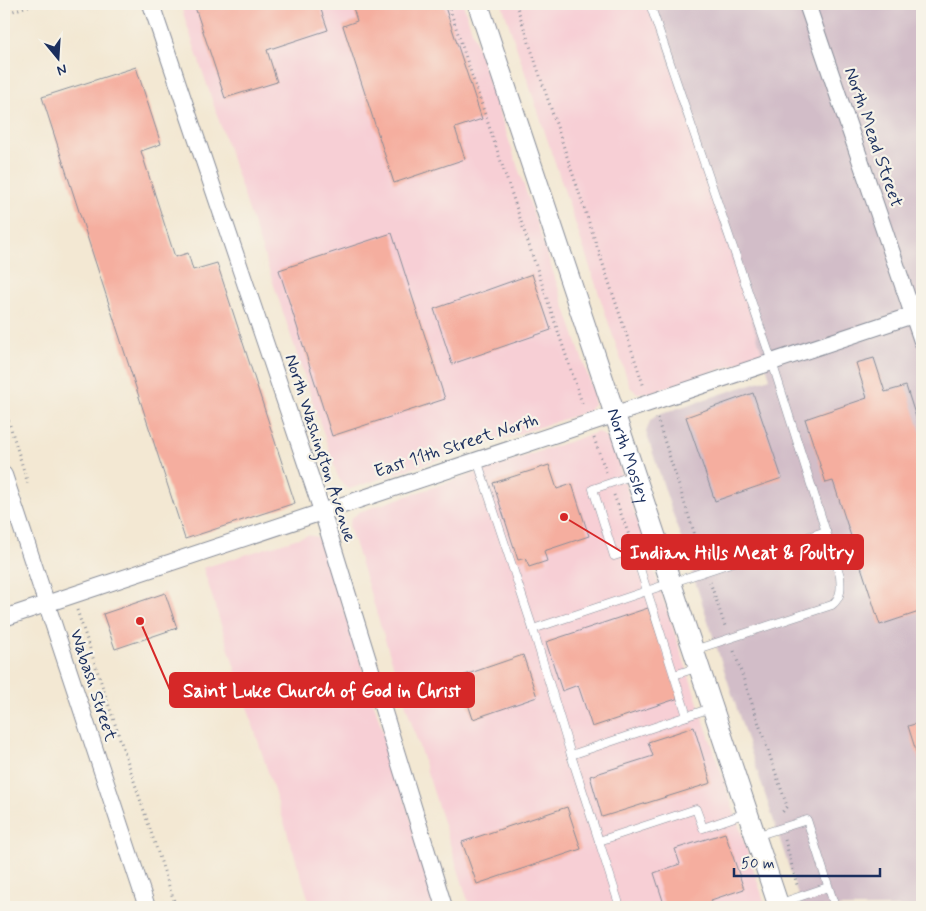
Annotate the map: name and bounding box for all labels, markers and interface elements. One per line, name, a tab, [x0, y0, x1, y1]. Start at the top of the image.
north arrow	[32, 32, 82, 82]
text: N	[54, 59, 69, 79]
street label: North Mead Street	[838, 64, 908, 210]
street label: North Washington Avenue	[276, 351, 362, 546]
street label: North Mosley	[601, 405, 655, 507]
street label: East 11th Street North	[371, 408, 541, 484]
callout: Indian Hills Meat & Poultry	[622, 535, 863, 569]
text: Indian Hills Meat & Poultry	[630, 541, 854, 566]
street label: Wabash Street	[64, 626, 123, 745]
callout: Saint Luke Church of God in Christ	[170, 673, 474, 707]
text: Saint Luke Church of God in Christ	[183, 679, 462, 704]
scale bar	[734, 846, 880, 878]
text: 50 m	[741, 854, 775, 874]

